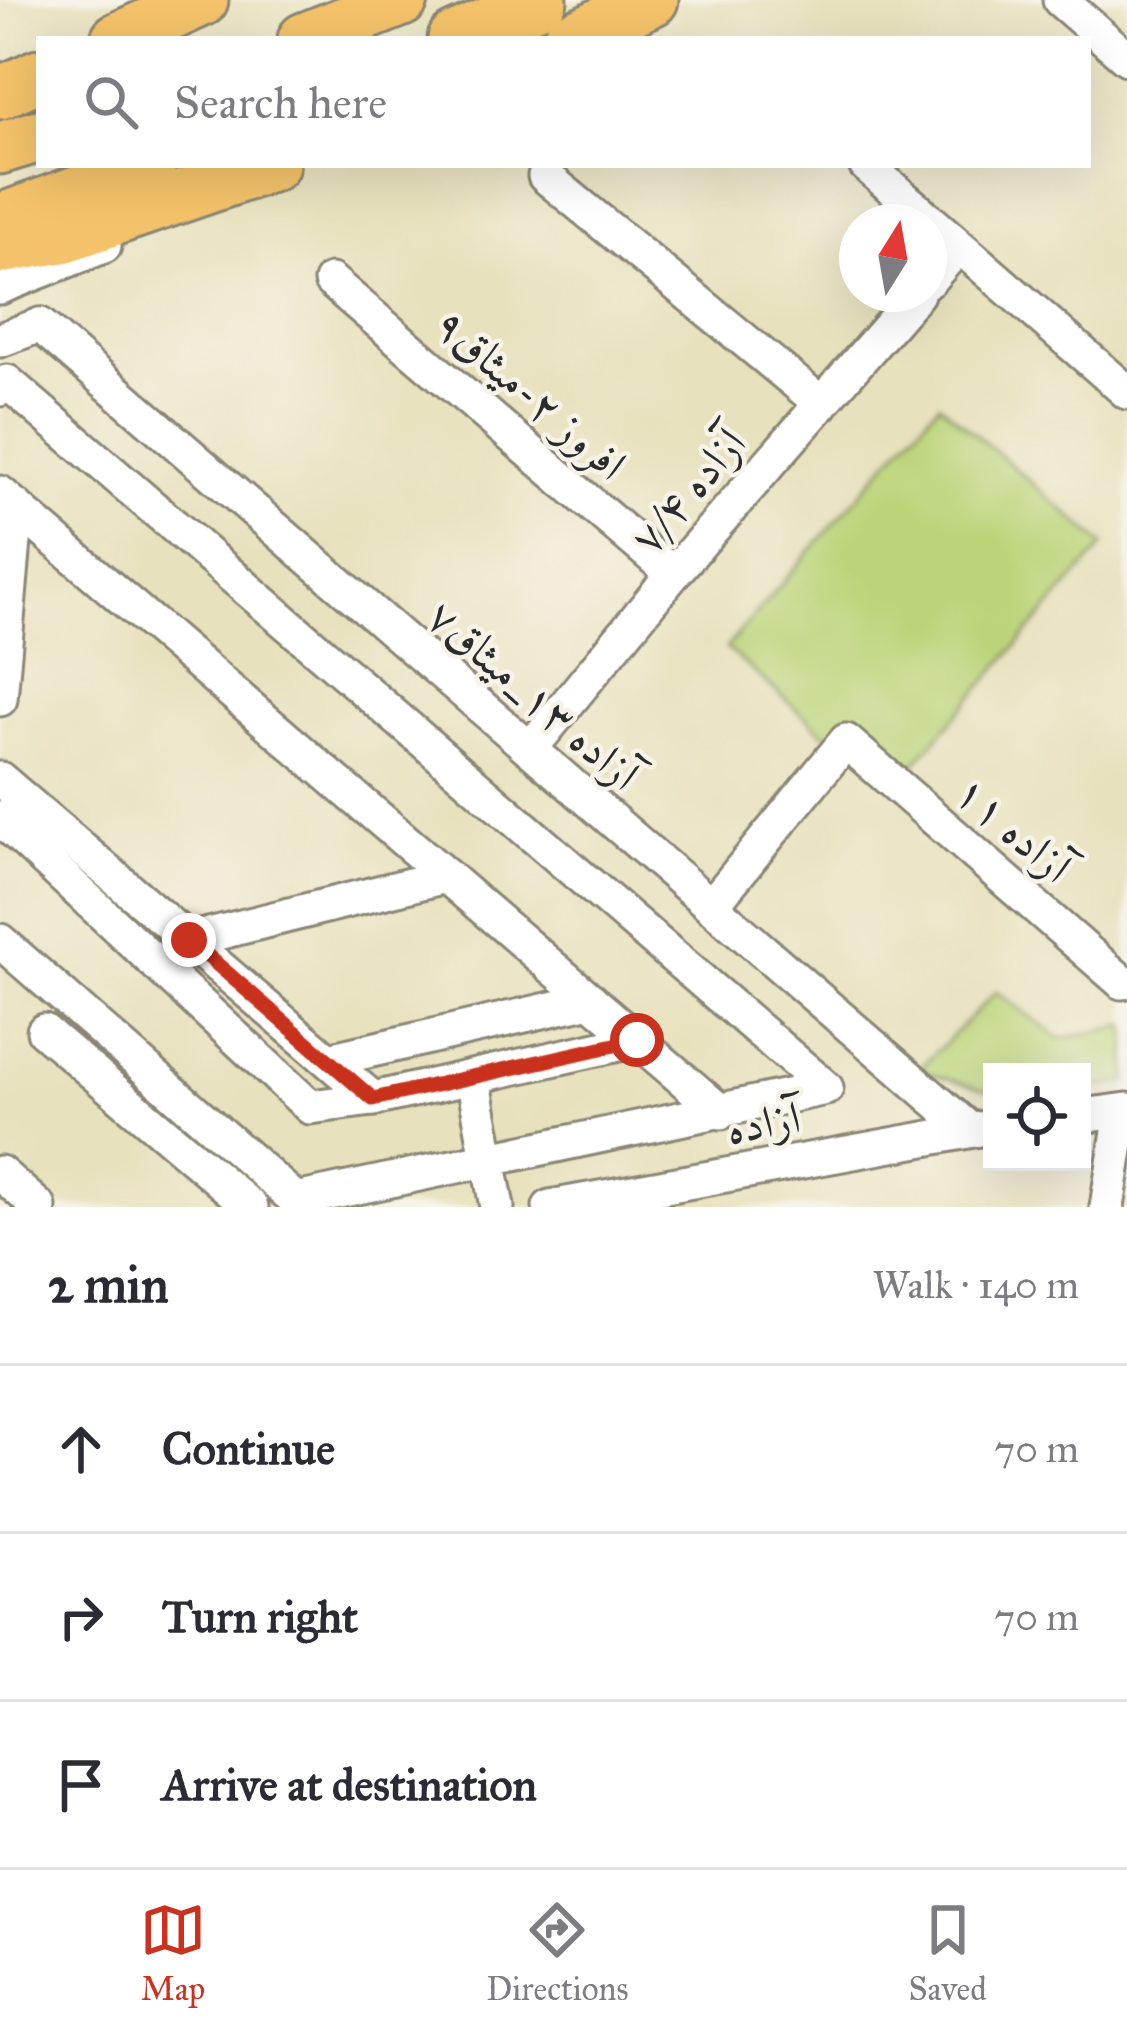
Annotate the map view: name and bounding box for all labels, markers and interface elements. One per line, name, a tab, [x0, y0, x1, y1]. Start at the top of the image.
search box	[36, 36, 1091, 168]
icon: search	[78, 69, 144, 135]
text: Search here	[174, 75, 387, 130]
north arrow	[839, 204, 947, 312]
street label: افروز ۲-میثاق۹	[423, 295, 638, 492]
street label: آزاده ۷/۴	[618, 413, 760, 565]
street label: آزاده ۱۳_میثاق۷	[416, 587, 654, 804]
street label: آزاده ۱۱	[944, 763, 1086, 897]
route end	[162, 913, 216, 967]
route start	[610, 1013, 664, 1067]
map controls	[983, 1063, 1091, 1171]
button: locate	[983, 1063, 1091, 1171]
street label: آزاده	[722, 1088, 809, 1156]
text: 2 min	[48, 1254, 169, 1316]
text: Walk · 140 m	[872, 1261, 1079, 1309]
icon: ahead	[48, 1416, 114, 1482]
text: Continue	[162, 1421, 335, 1476]
text: 70 m	[994, 1425, 1079, 1473]
icon: right	[48, 1584, 114, 1650]
text: Turn right	[162, 1589, 358, 1644]
text: 70 m	[994, 1593, 1079, 1641]
icon: arrive	[48, 1752, 114, 1818]
text: Arrive at destination	[162, 1757, 537, 1812]
tab: Map	[140, 1897, 206, 2009]
tab: Directions	[486, 1897, 628, 2009]
tab: Saved	[909, 1897, 987, 2009]

